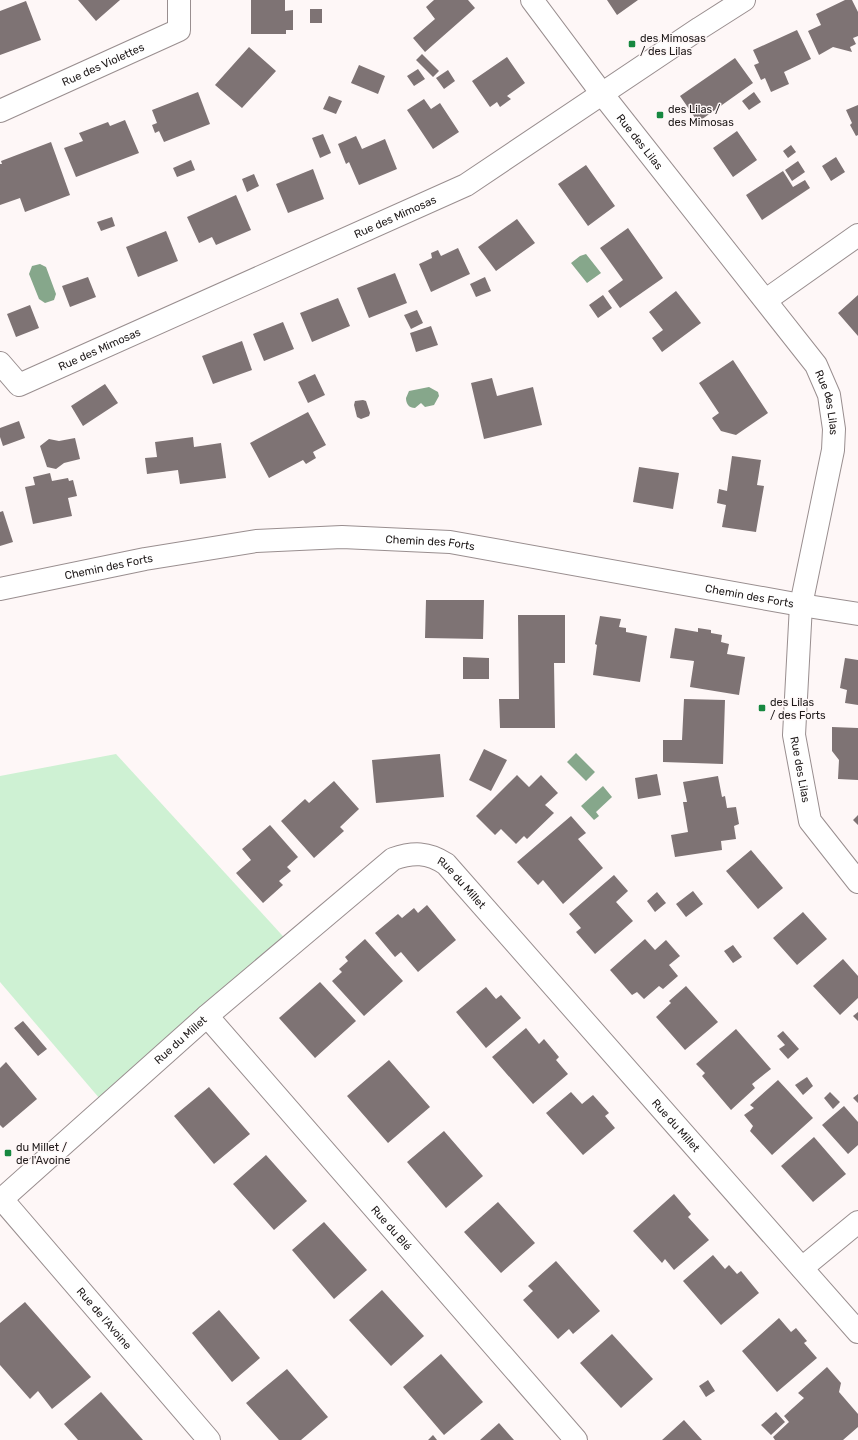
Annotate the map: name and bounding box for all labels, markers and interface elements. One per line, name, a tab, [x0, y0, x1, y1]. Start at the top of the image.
place label: des Mimosas / des Lilas	[640, 32, 706, 58]
marker: des Mimosas / des Lilas	[627, 39, 637, 49]
street label: Rue des Violettes	[60, 40, 146, 89]
place label: des Lilas / des Mimosas	[668, 103, 734, 129]
marker: des Lilas / des Mimosas	[655, 110, 665, 120]
street label: Rue des Lilas	[614, 111, 666, 172]
street label: Rue des Mimosas	[352, 193, 438, 241]
street label: Rue des Mimosas	[56, 325, 143, 373]
street label: Rue des Lilas	[812, 368, 840, 436]
street label: Chemin des Forts	[385, 533, 476, 553]
street label: Chemin des Forts	[63, 551, 154, 582]
street label: Chemin des Forts	[704, 581, 795, 610]
place label: des Lilas / des Forts	[770, 696, 826, 722]
marker: des Lilas / des Forts	[757, 703, 767, 713]
street label: Rue des Lilas	[788, 735, 813, 804]
street label: Rue du Millet	[435, 854, 489, 912]
street label: Rue du Millet	[151, 1013, 210, 1067]
street label: Rue du Millet	[649, 1096, 703, 1155]
place label: du Millet / de l'Avoine	[16, 1141, 70, 1167]
marker: du Millet / de l'Avoine	[3, 1148, 13, 1158]
street label: Rue du Blé	[369, 1203, 414, 1253]
street label: Rue de l'Avoine	[74, 1285, 134, 1352]

